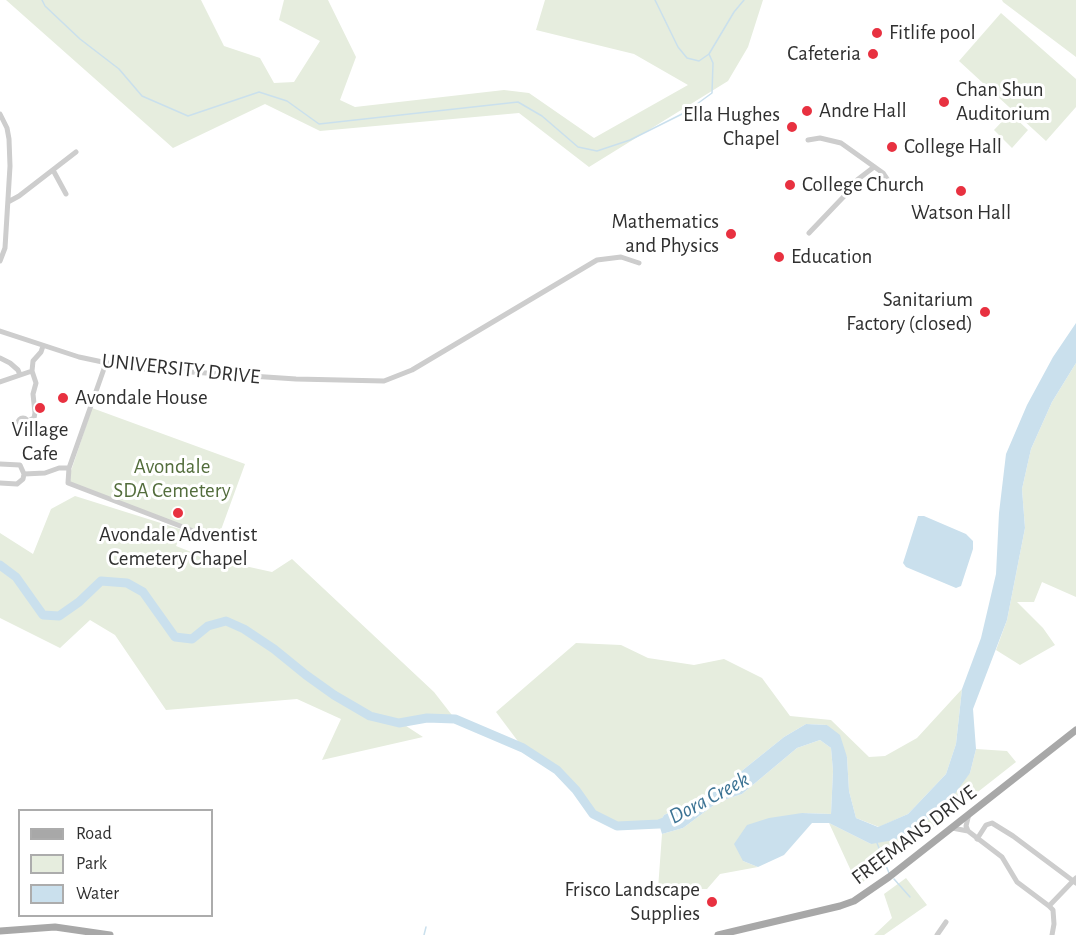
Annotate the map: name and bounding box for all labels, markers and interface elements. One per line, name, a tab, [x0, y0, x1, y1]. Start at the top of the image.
place label: Fitlife pool	[889, 20, 976, 46]
marker: Fitlife pool	[870, 26, 884, 40]
place label: Cafeteria	[787, 41, 861, 67]
marker: Cafeteria	[866, 47, 880, 61]
place label: Chan Shun Auditorium	[956, 77, 1050, 127]
marker: Chan Shun Auditorium	[937, 95, 951, 109]
place label: Andre Hall	[819, 98, 907, 124]
place label: Ella Hughes Chapel	[683, 102, 780, 152]
marker: Andre Hall	[800, 104, 814, 118]
marker: Ella Hughes Chapel	[785, 120, 799, 134]
place label: College Hall	[904, 134, 1002, 160]
marker: College Hall	[885, 140, 899, 154]
place label: College Church	[802, 172, 924, 198]
marker: College Church	[783, 178, 797, 192]
marker: Watson Hall	[954, 184, 968, 198]
place label: Watson Hall	[911, 200, 1011, 226]
place label: Mathematics and Physics	[612, 209, 719, 259]
marker: Mathematics and Physics	[724, 227, 738, 241]
place label: Education	[791, 244, 872, 270]
marker: Education	[772, 250, 786, 264]
place label: Sanitarium Factory (closed)	[846, 287, 973, 337]
marker: Sanitarium Factory (closed)	[978, 305, 992, 319]
street label: UNIVERSITY DRIVE	[101, 348, 261, 390]
place label: Avondale House	[75, 385, 208, 411]
marker: Avondale House	[56, 391, 70, 405]
marker: Village Cafe	[33, 401, 47, 415]
place label: Village Cafe	[12, 417, 68, 467]
park label: Avondale SDA Cemetery	[113, 454, 231, 504]
marker: Avondale Adventist Cemetery Chapel	[171, 506, 185, 520]
place label: Avondale Adventist Cemetery Chapel	[99, 522, 257, 572]
water label: Dora Creek	[664, 766, 754, 830]
street label: FREEMANS DRIVE	[847, 780, 981, 890]
legend	[18, 809, 213, 917]
text: Road	[76, 825, 112, 843]
text: Park	[76, 855, 107, 873]
place label: Frisco Landscape Supplies	[565, 877, 700, 927]
text: Water	[76, 885, 119, 903]
marker: Frisco Landscape Supplies	[705, 895, 719, 909]

